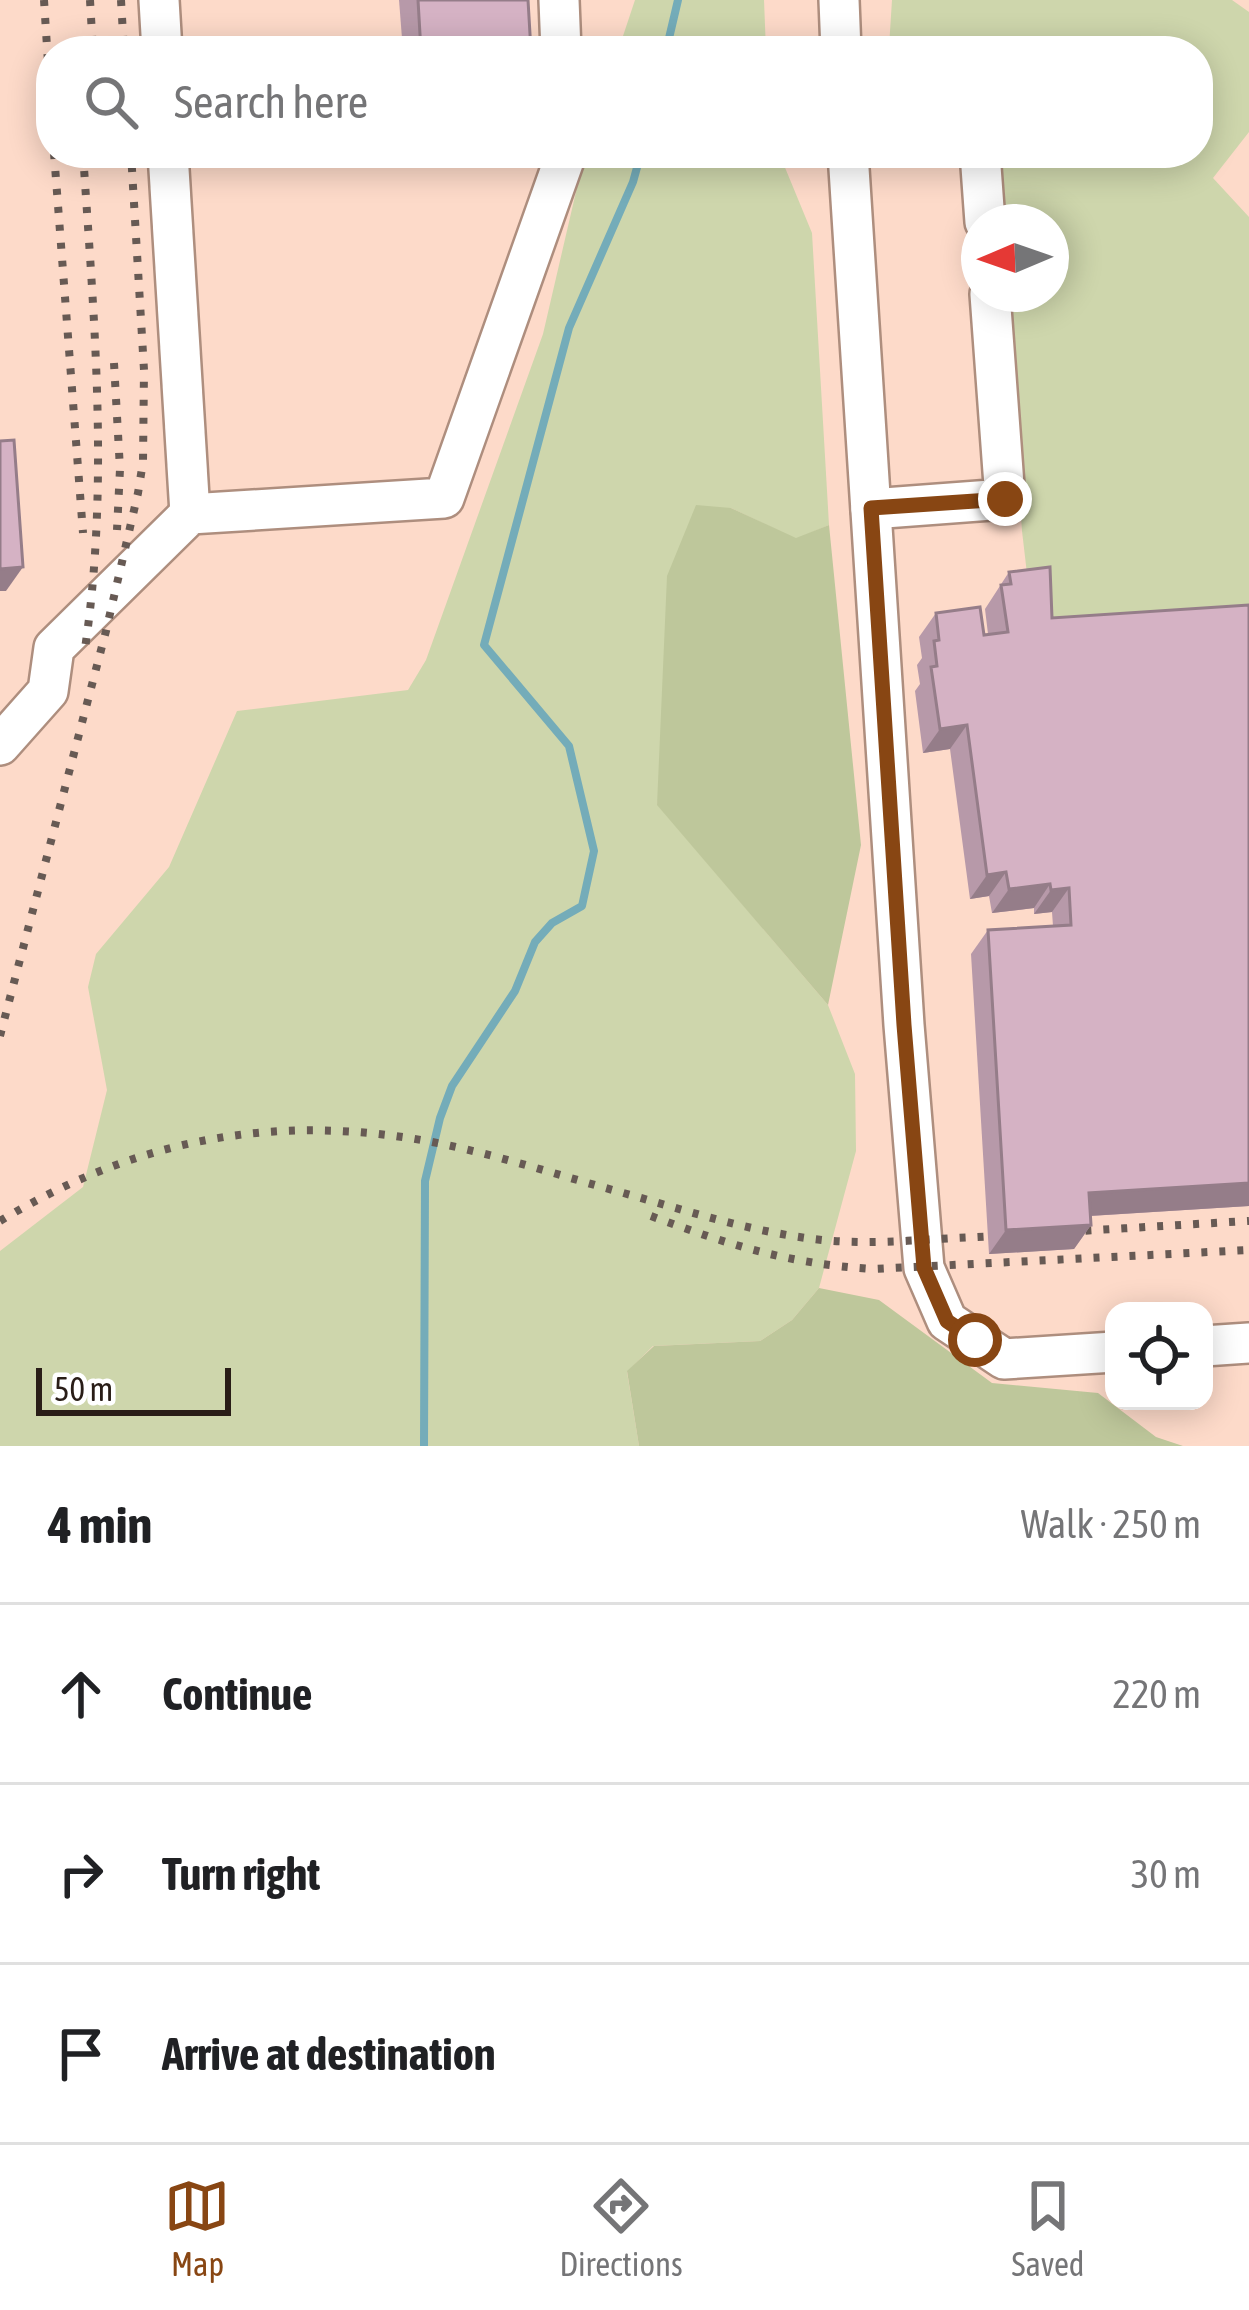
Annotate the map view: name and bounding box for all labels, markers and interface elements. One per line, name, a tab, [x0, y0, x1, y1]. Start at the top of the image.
search box	[36, 36, 1213, 168]
icon: search	[78, 69, 144, 135]
text: Search here	[174, 76, 368, 128]
north arrow	[961, 204, 1069, 312]
route end	[978, 472, 1032, 526]
map controls	[1105, 1302, 1213, 1410]
button: locate	[1105, 1302, 1213, 1410]
route start	[948, 1313, 1002, 1367]
scale bar	[36, 1362, 231, 1415]
text: 50 m	[54, 1370, 113, 1408]
text: 4 min	[48, 1495, 152, 1554]
text: Walk · 250 m	[1021, 1502, 1201, 1546]
icon: ahead	[48, 1661, 114, 1727]
text: Continue	[162, 1668, 313, 1720]
text: 220 m	[1113, 1672, 1201, 1716]
icon: right	[48, 1841, 114, 1907]
text: Turn right	[162, 1848, 320, 1900]
text: 30 m	[1131, 1852, 1201, 1896]
icon: arrive	[48, 2021, 114, 2087]
text: Arrive at destination	[162, 2028, 496, 2080]
tab: Map	[164, 2173, 230, 2283]
tab: Directions	[559, 2173, 683, 2283]
tab: Saved	[1012, 2173, 1084, 2283]

